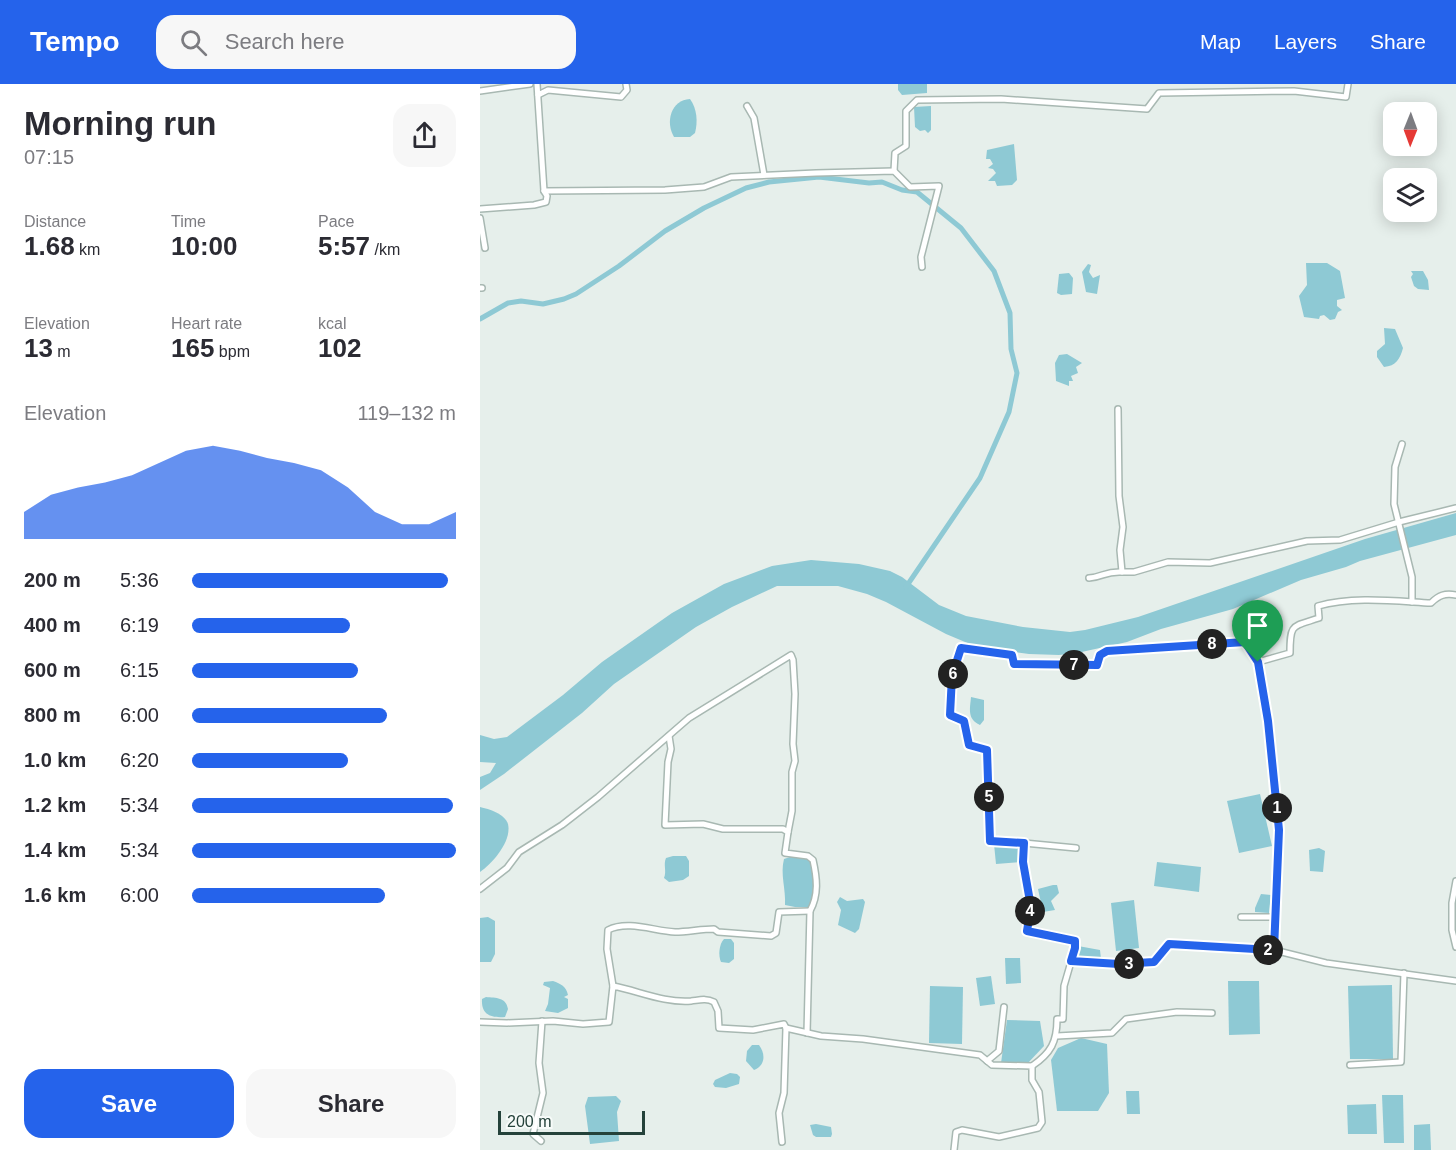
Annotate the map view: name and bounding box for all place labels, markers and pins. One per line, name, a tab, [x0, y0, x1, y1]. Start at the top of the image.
pin	[1232, 600, 1283, 662]
pin: 8	[1197, 629, 1227, 659]
pin: 7	[1059, 650, 1089, 680]
pin: 6	[938, 659, 968, 689]
pin: 5	[974, 782, 1004, 812]
pin: 1	[1262, 793, 1292, 823]
pin: 4	[1015, 896, 1045, 926]
pin: 2	[1253, 935, 1283, 965]
pin: 3	[1114, 949, 1144, 979]

